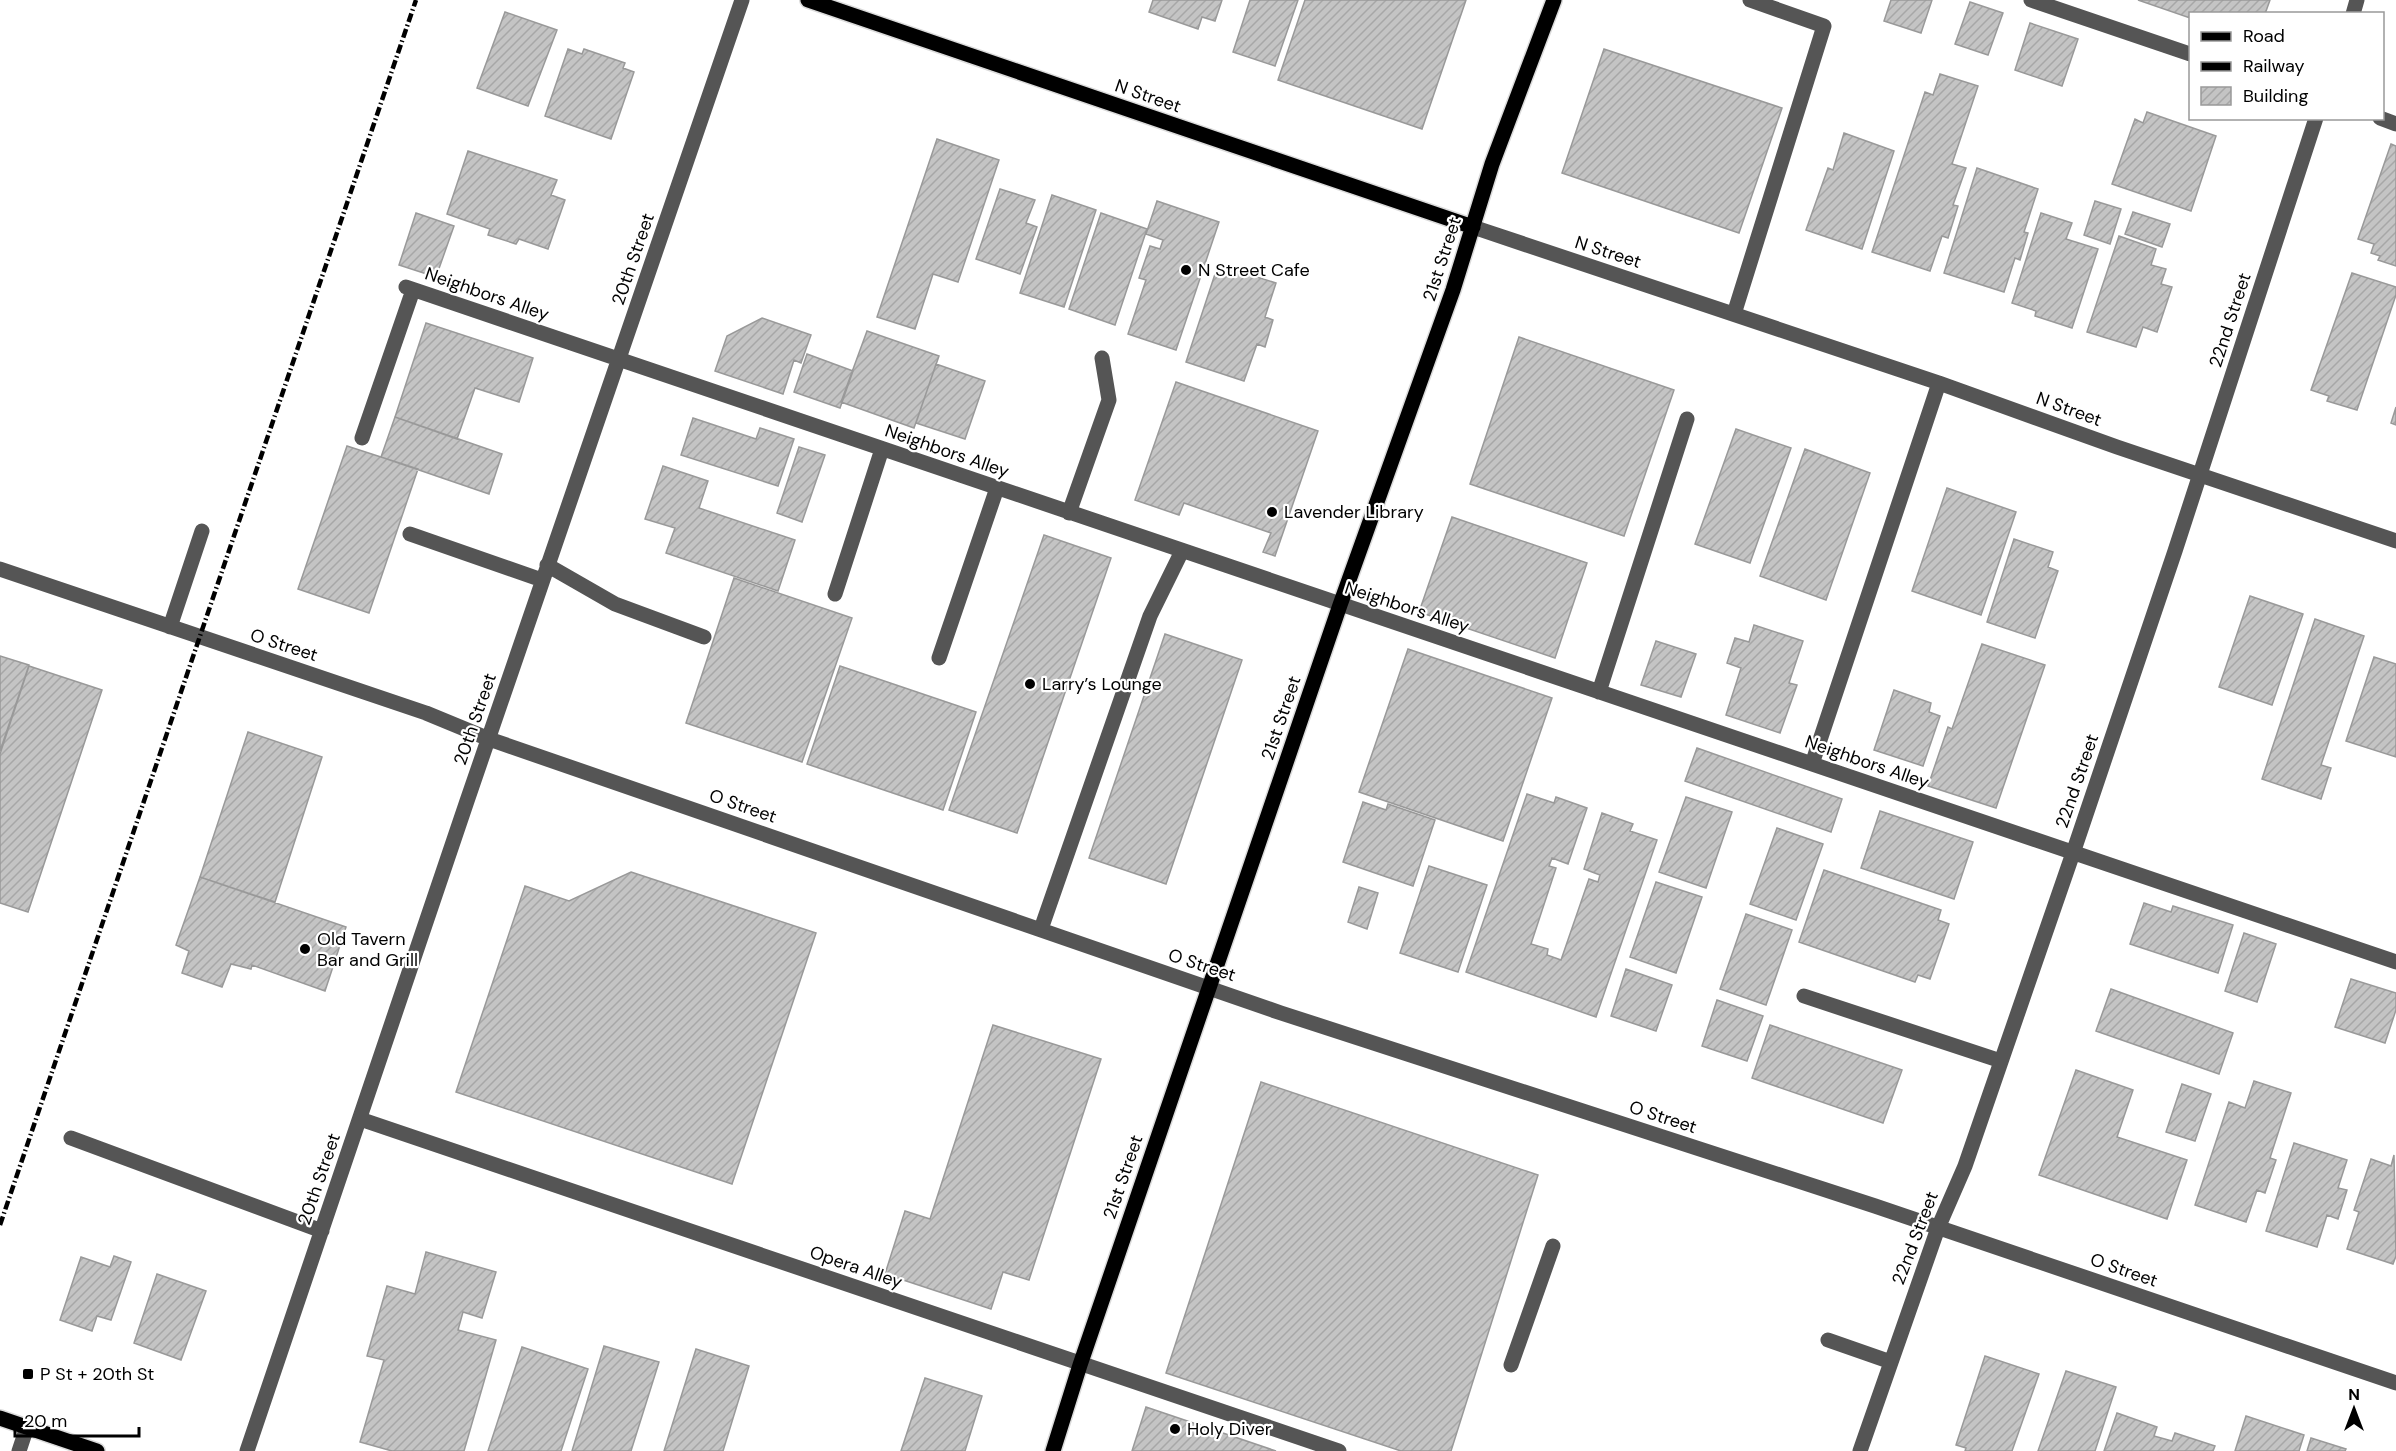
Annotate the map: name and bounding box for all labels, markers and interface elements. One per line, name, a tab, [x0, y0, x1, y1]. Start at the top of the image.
legend	[2189, 12, 2384, 120]
text: Road	[2243, 24, 2285, 48]
text: Railway	[2243, 54, 2305, 78]
street label: N Street	[1112, 74, 1184, 118]
text: Building	[2243, 84, 2308, 108]
street label: 20th Street	[606, 210, 660, 308]
street label: 21st Street	[1417, 214, 1467, 304]
street label: N Street	[1572, 230, 1644, 274]
place label: N Street Cafe	[1198, 258, 1310, 282]
street label: Neighbors Alley	[422, 262, 552, 326]
marker: N Street Cafe	[1179, 263, 1193, 277]
street label: 22nd Street	[2203, 270, 2257, 370]
street label: N Street	[2033, 386, 2105, 432]
street label: Neighbors Alley	[882, 419, 1012, 483]
place label: Lavender Library	[1284, 500, 1424, 524]
marker: Lavender Library	[1265, 505, 1279, 519]
street label: Neighbors Alley	[1342, 576, 1472, 638]
street label: O Street	[247, 623, 321, 667]
street label: 20th Street	[448, 670, 502, 768]
place label: Larry’s Lounge	[1042, 672, 1162, 696]
street label: 21st Street	[1255, 673, 1307, 763]
marker: Larry’s Lounge	[1023, 677, 1037, 691]
street label: Neighbors Alley	[1802, 730, 1932, 794]
street label: 22nd Street	[2050, 731, 2104, 831]
street label: O Street	[706, 783, 780, 829]
place label: Old Tavern Bar and Grill	[317, 927, 418, 972]
marker: Old Tavern Bar and Grill	[298, 942, 312, 956]
street label: O Street	[1165, 943, 1239, 987]
street label: O Street	[1626, 1095, 1700, 1139]
street label: 20th Street	[292, 1130, 346, 1228]
street label: 21st Street	[1097, 1132, 1149, 1222]
street label: 22nd Street	[1886, 1188, 1944, 1288]
street label: Opera Alley	[806, 1240, 906, 1294]
street label: O Street	[2087, 1247, 2161, 1293]
place label: P St + 20th St	[40, 1362, 154, 1386]
marker: P St + 20th St	[21, 1367, 35, 1381]
north arrow	[2324, 1379, 2384, 1439]
text: N	[2348, 1384, 2360, 1405]
scale bar	[15, 1400, 140, 1438]
text: 20 m	[24, 1409, 67, 1433]
place label: Holy Diver	[1187, 1417, 1272, 1441]
marker: Holy Diver	[1168, 1422, 1182, 1436]

